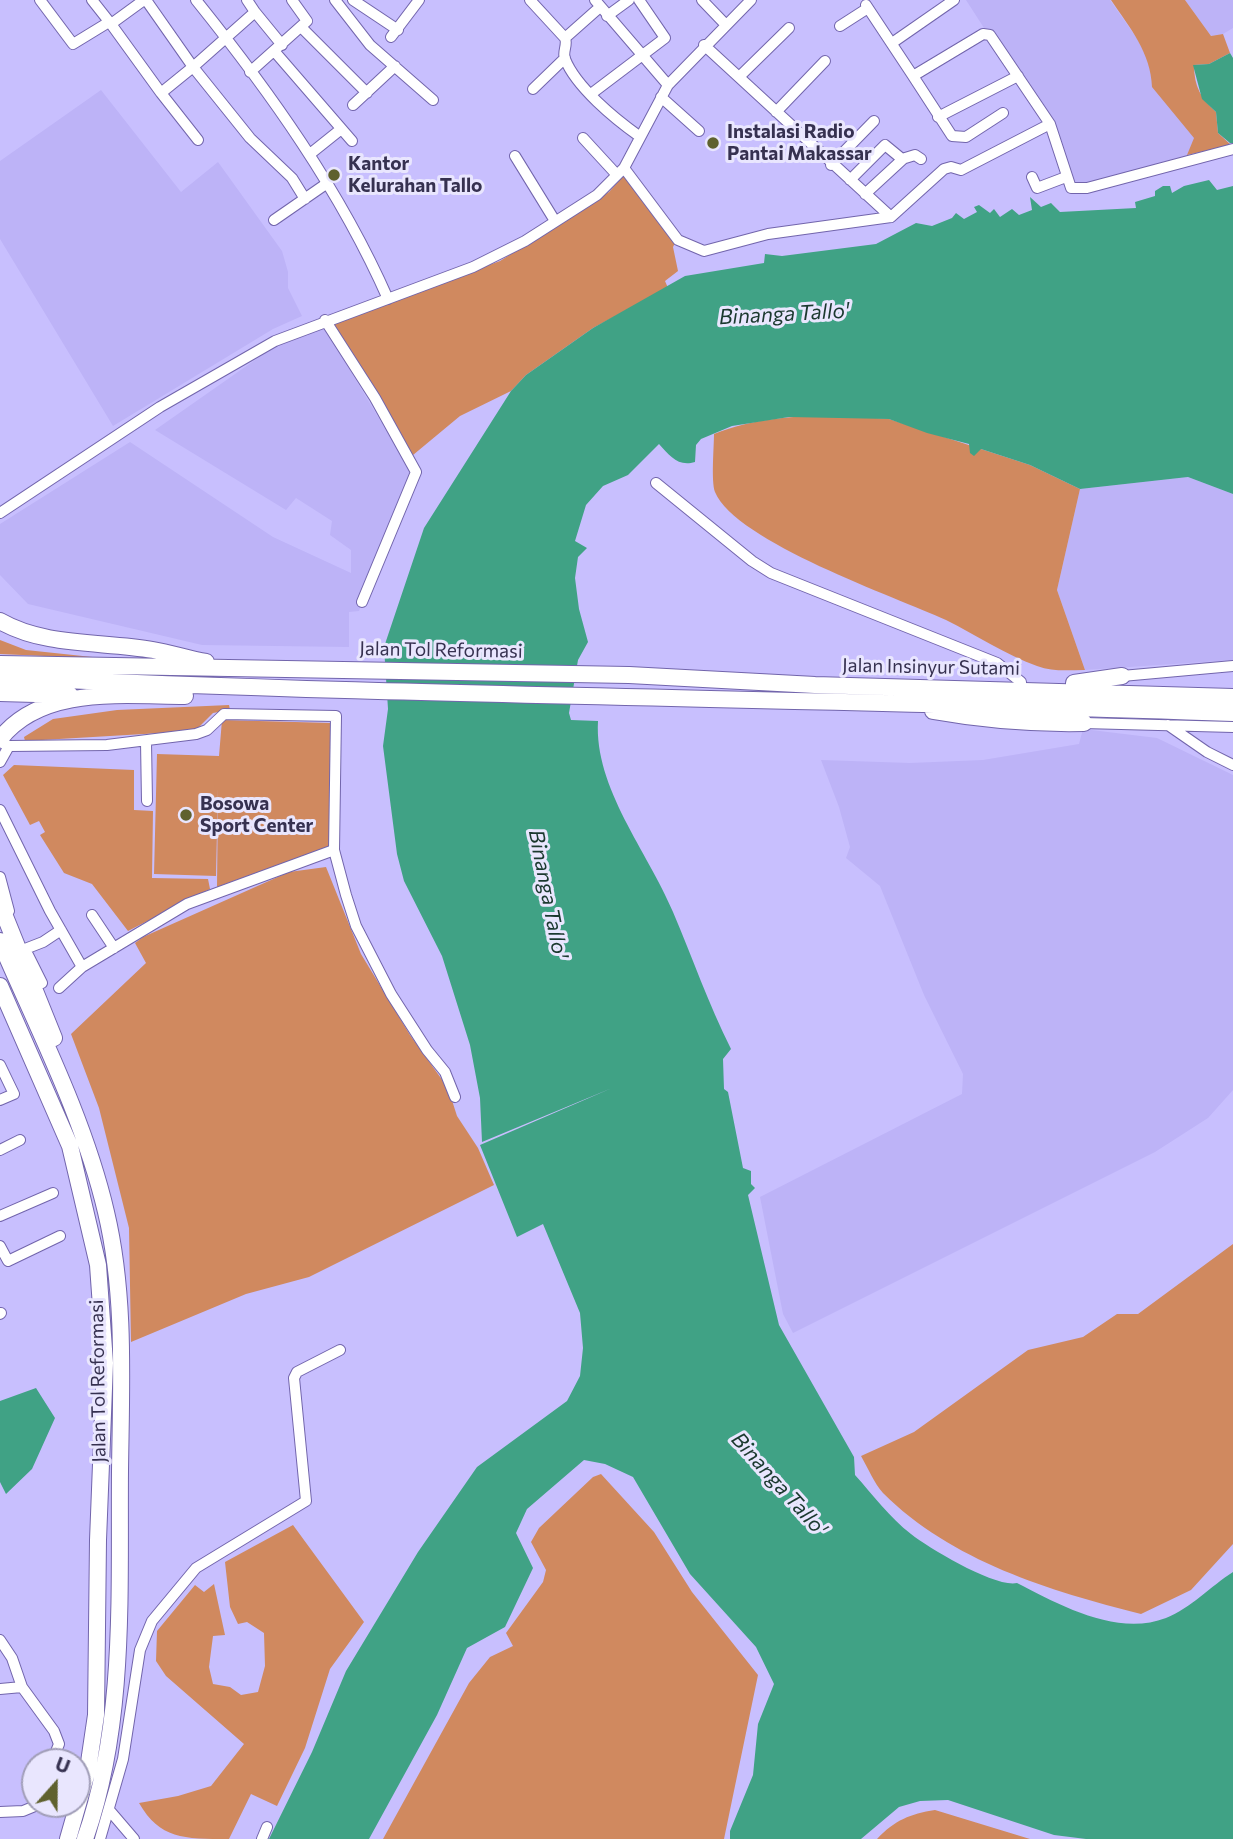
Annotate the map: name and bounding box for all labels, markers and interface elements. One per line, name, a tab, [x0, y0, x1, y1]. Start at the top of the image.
place label: Instalasi Radio Pantai Makassar	[727, 121, 872, 165]
marker: Instalasi Radio Pantai Makassar	[705, 135, 721, 151]
place label: Kantor Kelurahan Tallo	[348, 153, 482, 197]
marker: Kantor Kelurahan Tallo	[326, 167, 342, 183]
water label: Binanga Tallo'	[718, 298, 850, 330]
street label: Jalan Tol Reformasi	[359, 637, 523, 663]
street label: Jalan Insinyur Sutami	[842, 654, 1020, 680]
place label: Bosowa Sport Center	[200, 793, 313, 837]
marker: Bosowa Sport Center	[178, 807, 194, 823]
water label: Binanga Tallo'	[523, 828, 573, 960]
street label: Jalan Tol Reformasi	[85, 1299, 111, 1463]
water label: Binanga Tallo'	[726, 1427, 832, 1541]
north arrow	[21, 1748, 91, 1818]
text: U	[52, 1752, 74, 1778]

